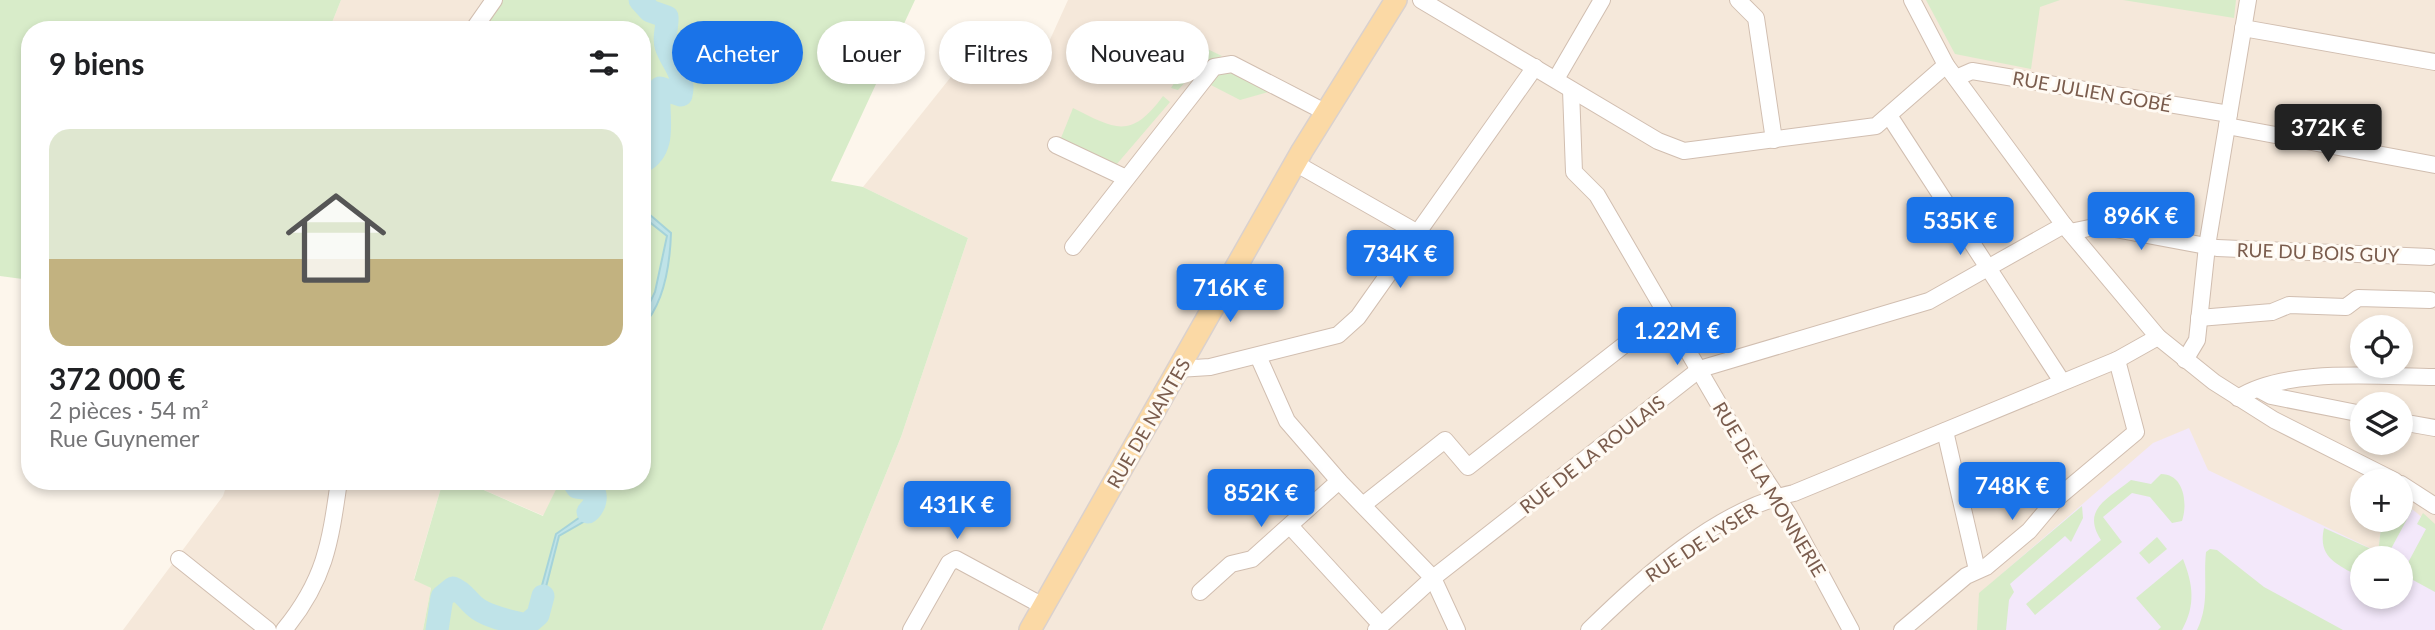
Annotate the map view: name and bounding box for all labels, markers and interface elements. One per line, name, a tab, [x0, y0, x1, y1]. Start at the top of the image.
chip: Acheter	[672, 21, 803, 84]
chip: Louer	[817, 21, 925, 84]
chip: Filtres	[939, 21, 1052, 84]
chip: Nouveau	[1066, 21, 1209, 84]
icon: filters	[585, 44, 623, 82]
text: 9 biens	[49, 45, 144, 81]
street label: RUE JULIEN GOBÉ	[2011, 66, 2173, 116]
pin: 372K €	[2271, 104, 2385, 164]
text: 372K €	[2291, 113, 2365, 141]
icon: home	[273, 175, 399, 301]
pin: 896K €	[2084, 192, 2198, 252]
pin: 535K €	[1903, 198, 2017, 257]
text: 896K €	[2104, 201, 2178, 229]
text: 535K €	[1923, 206, 1997, 234]
pin: 734K €	[1343, 230, 1457, 290]
street label: RUE DU BOIS GUY	[2236, 238, 2400, 266]
text: 734K €	[1363, 239, 1437, 267]
pin: 716K €	[1173, 264, 1287, 324]
text: 716K €	[1193, 273, 1267, 301]
pin: 1.22M €	[1612, 308, 1742, 367]
map controls	[2350, 315, 2413, 609]
button: locate	[2350, 315, 2413, 378]
text: 1.22M €	[1634, 316, 1720, 344]
street label: RUE DE NANTES	[1101, 354, 1195, 492]
text: 372 000 €	[49, 360, 185, 396]
street label: RUE DE LA ROULAIS	[1515, 390, 1669, 518]
button: layers	[2350, 392, 2413, 455]
text: 2 pièces · 54 m²	[49, 396, 209, 424]
street label: RUE DE LA MONNERIE	[1709, 397, 1831, 581]
text: Rue Guynemer	[49, 424, 200, 452]
pin: 748K €	[1955, 462, 2069, 522]
button: +	[2350, 469, 2413, 532]
pin: 852K €	[1204, 470, 1318, 529]
text: 748K €	[1975, 471, 2049, 499]
text: 852K €	[1224, 478, 1298, 506]
pin: 431K €	[900, 482, 1014, 541]
text: 431K €	[920, 490, 994, 518]
street label: RUE DE L'YSER	[1641, 497, 1761, 587]
button: −	[2350, 546, 2413, 609]

